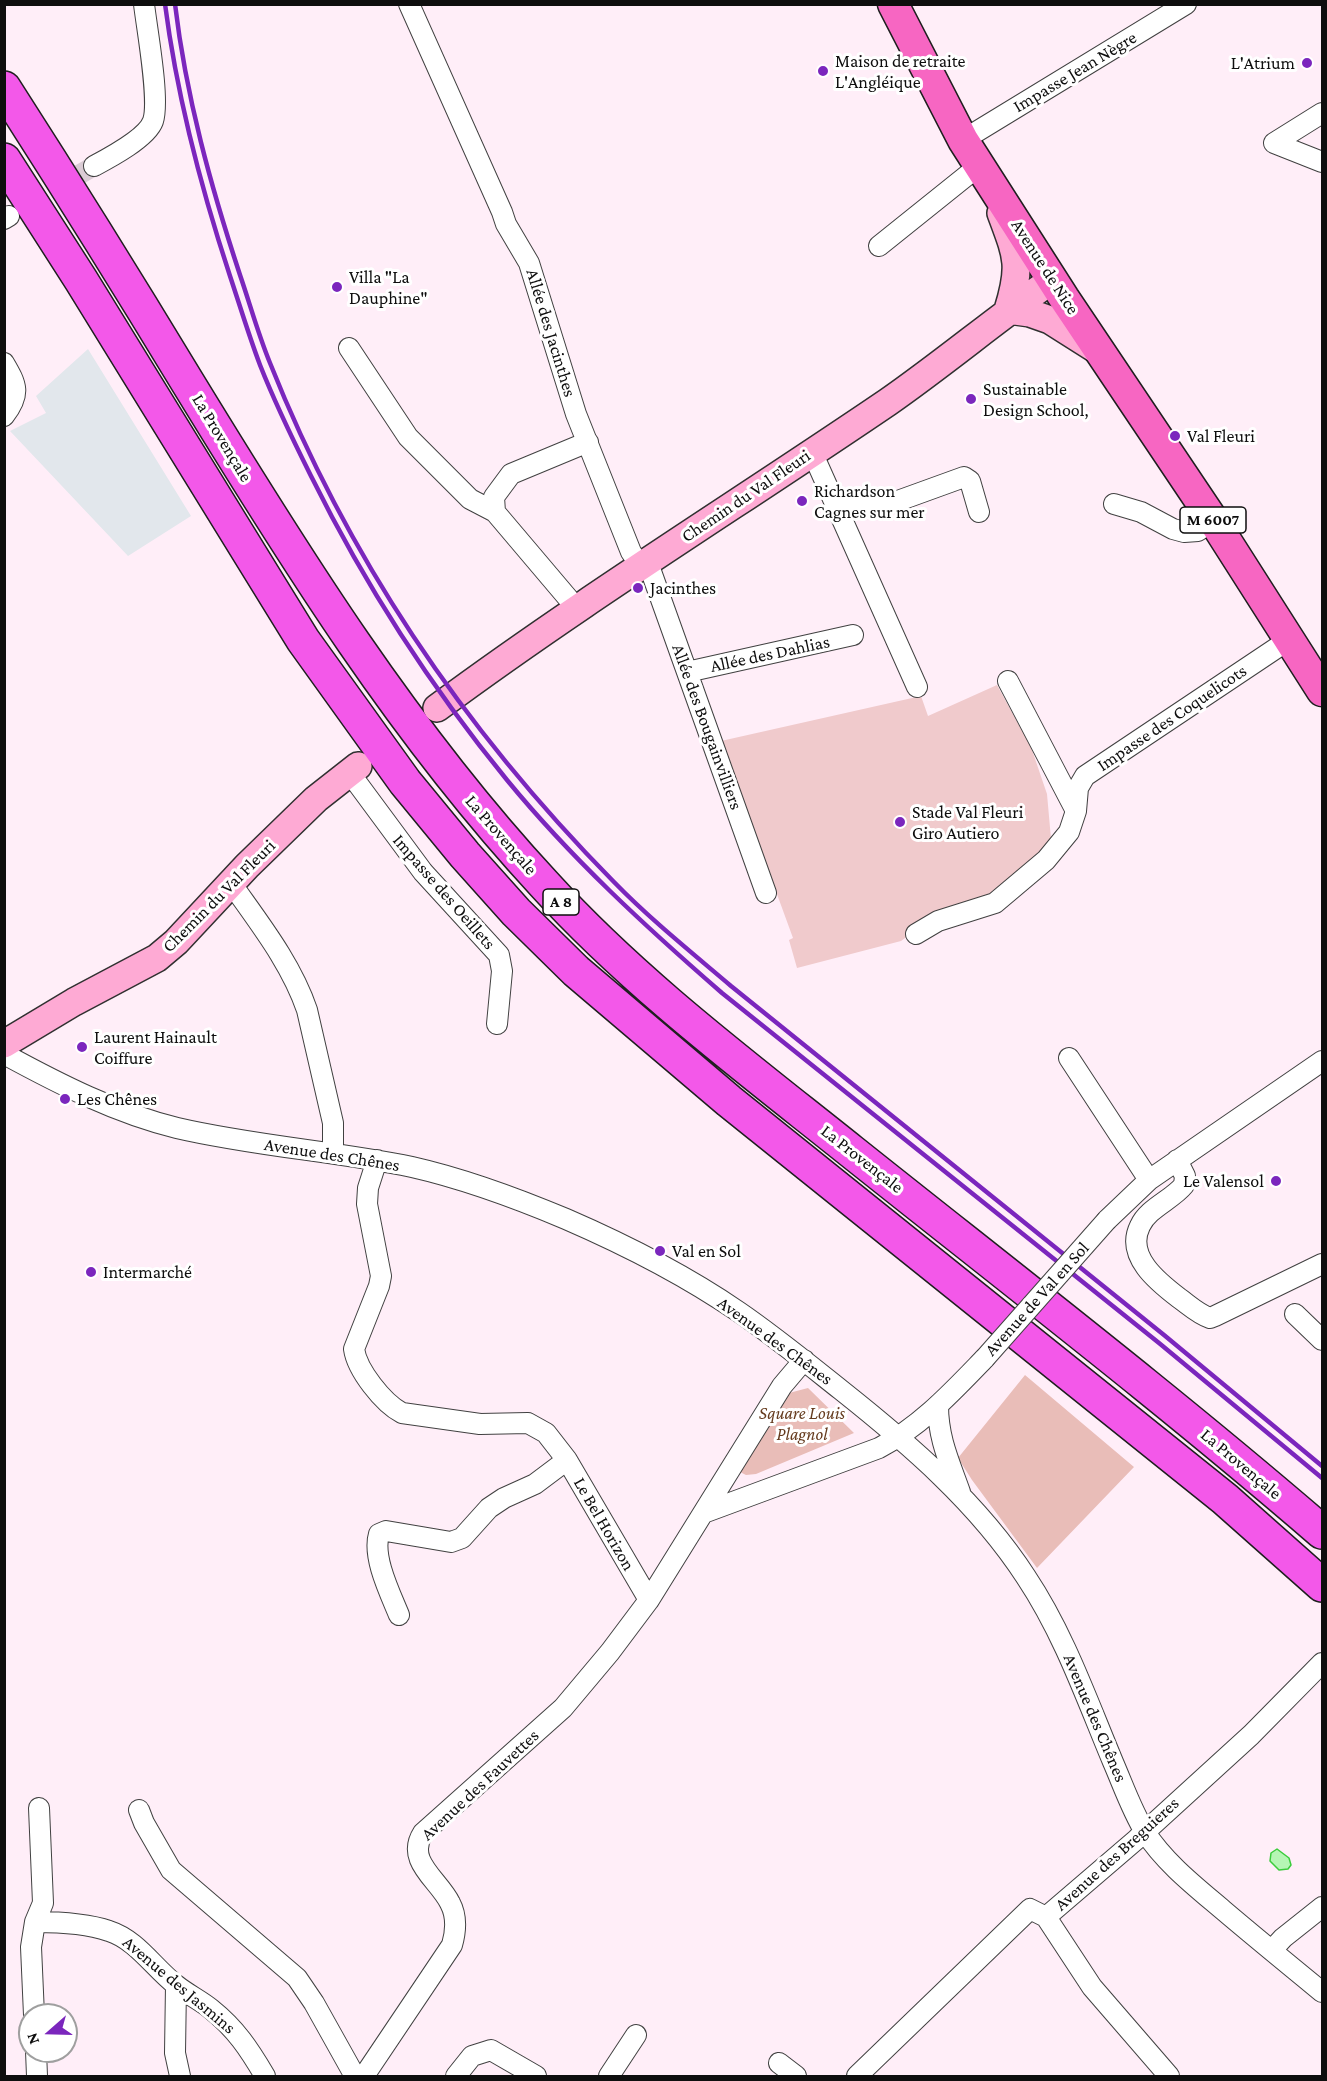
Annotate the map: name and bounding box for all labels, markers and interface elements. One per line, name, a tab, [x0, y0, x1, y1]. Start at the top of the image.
street label: Impasse Jean Nègre	[1009, 27, 1141, 117]
place label: Maison de retraite L'Angléique	[835, 50, 966, 92]
place label: L'Atrium	[1231, 52, 1295, 74]
marker: L'Atrium	[1300, 56, 1314, 70]
marker: Maison de retraite L'Angléique	[816, 64, 830, 78]
street label: Avenue de Nice	[1006, 215, 1084, 319]
place label: Villa "La Dauphine"	[349, 266, 428, 308]
street label: Allée des Jacinthes	[521, 266, 581, 400]
marker: Villa "La Dauphine"	[330, 280, 344, 294]
place label: Sustainable Design School,	[983, 378, 1089, 420]
street label: La Provençale	[187, 390, 257, 486]
marker: Sustainable Design School,	[964, 392, 978, 406]
place label: Val Fleuri	[1187, 425, 1255, 447]
marker: Val Fleuri	[1168, 429, 1182, 443]
street label: Chemin du Val Fleuri	[677, 445, 815, 547]
place label: Richardson Cagnes sur mer	[814, 480, 925, 522]
marker: Richardson Cagnes sur mer	[795, 494, 809, 508]
road number: M 6007	[1180, 507, 1246, 533]
place label: Jacinthes	[650, 577, 716, 599]
marker: Jacinthes	[631, 581, 645, 595]
street label: Allée des Dahlias	[708, 631, 832, 677]
street label: Allée des Bougainvilliers	[667, 641, 747, 813]
street label: Impasse des Coquelicots	[1093, 660, 1251, 776]
street label: La Provençale	[460, 791, 542, 879]
place label: Stade Val Fleuri Giro Autiero	[912, 801, 1023, 844]
marker: Stade Val Fleuri Giro Autiero	[893, 815, 907, 829]
street label: Impasse des Oeillets	[388, 830, 500, 954]
street label: Chemin du Val Fleuri	[158, 835, 280, 957]
road number: A 8	[543, 889, 579, 915]
place label: Laurent Hainault Coiffure	[94, 1026, 217, 1068]
marker: Laurent Hainault Coiffure	[75, 1040, 89, 1054]
place label: Les Chênes	[77, 1088, 157, 1110]
marker: Les Chênes	[58, 1092, 72, 1106]
street label: La Provençale	[816, 1120, 908, 1198]
street label: Avenue des Chênes	[263, 1134, 401, 1176]
place label: Le Valensol	[1183, 1170, 1264, 1192]
marker: Le Valensol	[1269, 1174, 1283, 1188]
street label: Avenue de Val en Sol	[980, 1237, 1094, 1361]
place label: Val en Sol	[672, 1240, 741, 1262]
marker: Val en Sol	[653, 1244, 667, 1258]
place label: Intermarché	[103, 1261, 192, 1283]
marker: Intermarché	[84, 1265, 98, 1279]
street label: Avenue des Chênes	[713, 1292, 837, 1390]
park label: Square Louis Plagnol	[759, 1402, 845, 1444]
street label: La Provençale	[1196, 1424, 1286, 1504]
street label: Le Bel Horizon	[569, 1473, 639, 1575]
street label: Avenue des Chênes	[1058, 1651, 1132, 1785]
street label: Avenue des Fauvettes	[417, 1725, 543, 1845]
street label: Avenue des Breguieres	[1050, 1792, 1184, 1916]
street label: Avenue des Jasmins	[118, 1931, 240, 2039]
north arrow	[18, 2003, 78, 2063]
text: N	[23, 2031, 42, 2047]

